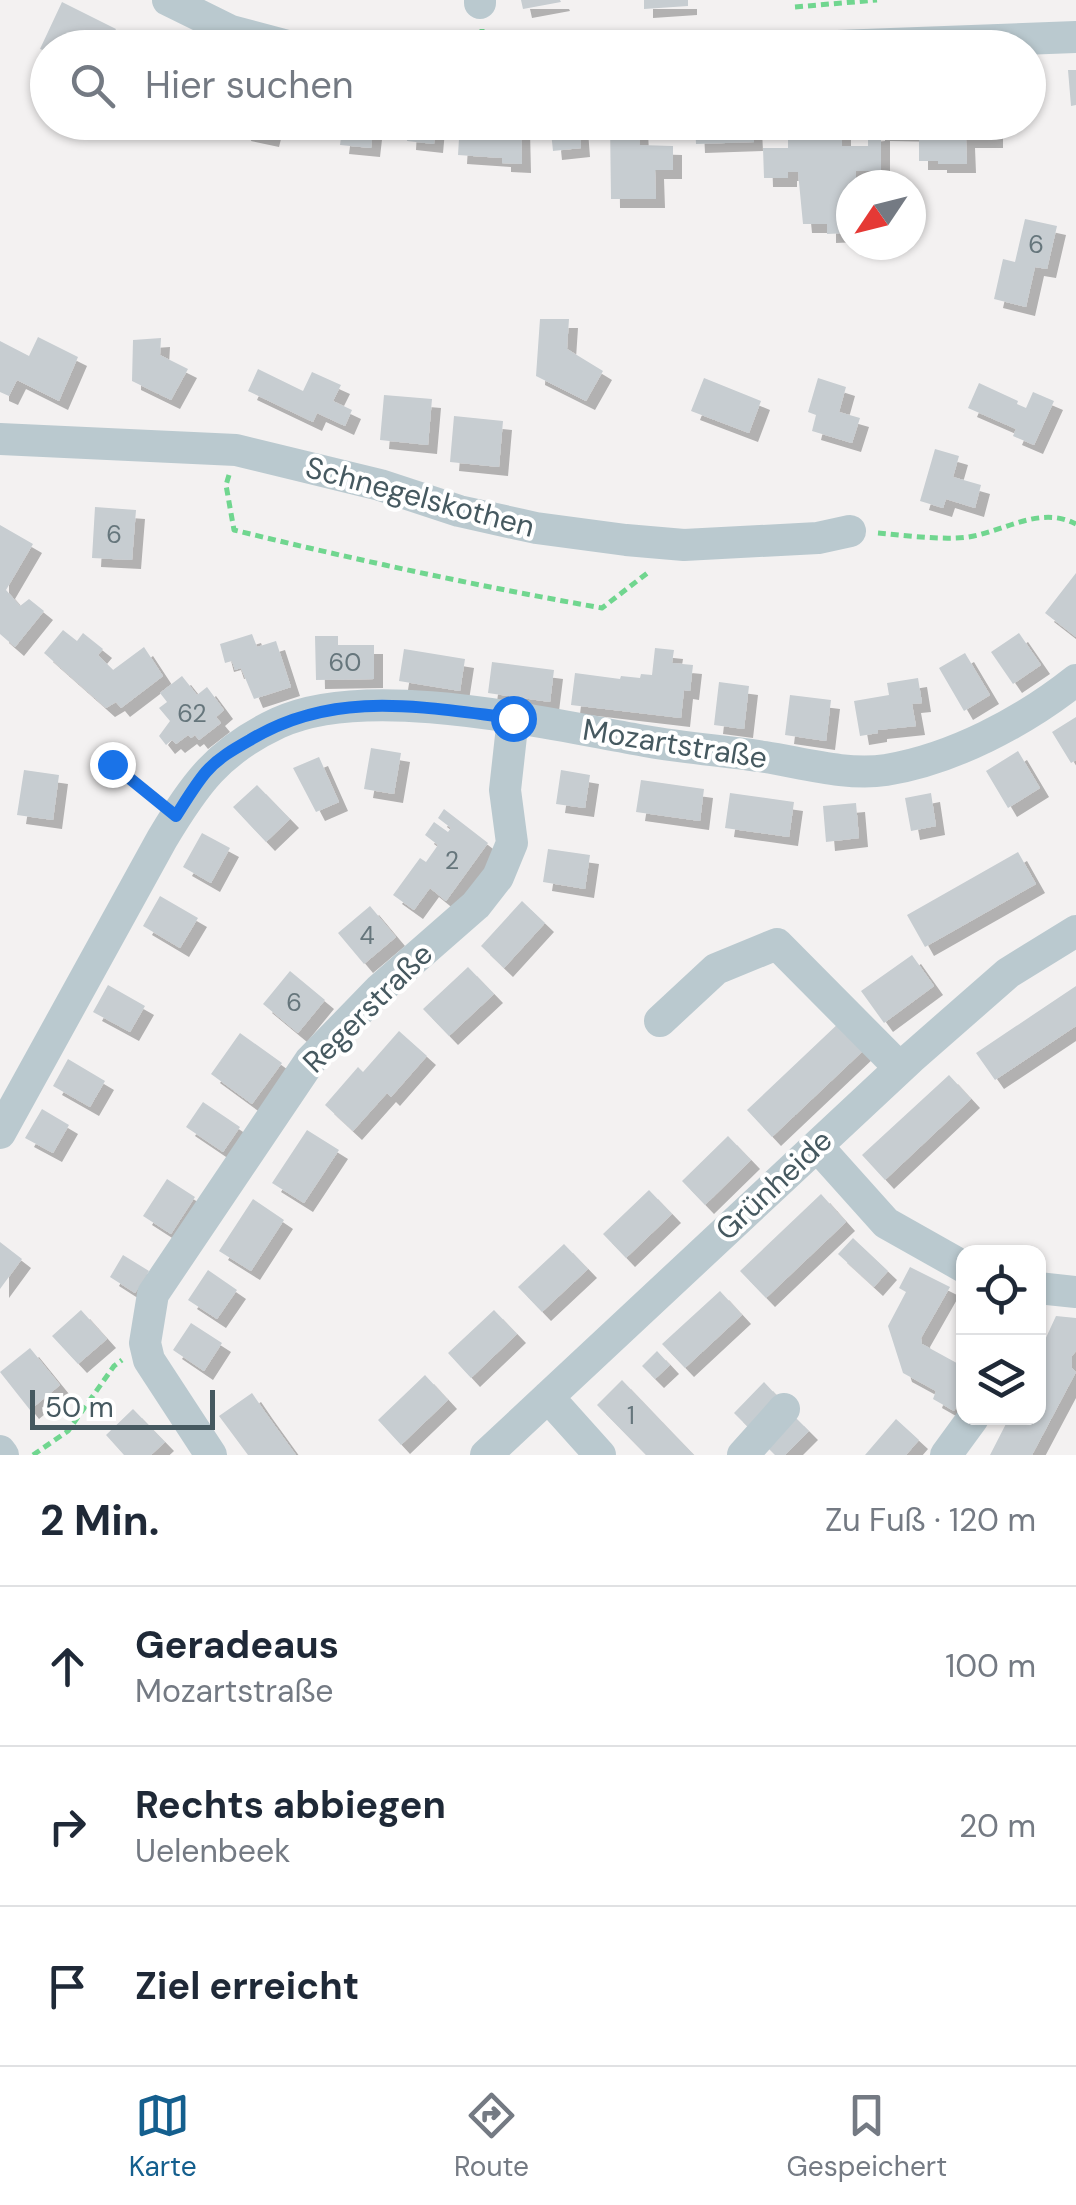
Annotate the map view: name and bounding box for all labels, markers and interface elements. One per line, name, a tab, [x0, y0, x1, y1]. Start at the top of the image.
search box	[30, 30, 1046, 140]
icon: search	[65, 58, 120, 113]
text: Hier suchen	[145, 60, 354, 110]
north arrow	[836, 170, 926, 260]
house number: 6	[1028, 228, 1044, 261]
street label: Schnegelskothen	[301, 447, 539, 546]
house number: 6	[106, 518, 122, 551]
house number: 60	[329, 646, 361, 679]
route start	[491, 696, 537, 742]
house number: 62	[177, 697, 207, 730]
street label: Mozartstraße	[580, 710, 770, 777]
route end	[90, 742, 136, 788]
house number: 2	[445, 844, 459, 877]
house number: 4	[359, 919, 375, 952]
street label: Regerstraße	[294, 934, 441, 1081]
house number: 6	[286, 986, 302, 1019]
street label: Grünheide	[707, 1121, 840, 1249]
map controls	[956, 1245, 1046, 1425]
button: locate	[956, 1245, 1046, 1335]
button: layers	[956, 1335, 1046, 1425]
scale bar	[30, 1385, 215, 1430]
text: 50 m	[45, 1389, 114, 1426]
house number: 1	[627, 1399, 635, 1432]
text: 2 Min.	[40, 1493, 159, 1548]
text: Zu Fuß · 120 m	[825, 1499, 1036, 1541]
text: Geradeaus	[135, 1620, 339, 1670]
icon: ahead	[40, 1639, 95, 1694]
text: 100 m	[945, 1645, 1036, 1687]
text: Mozartstraße	[135, 1670, 333, 1712]
text: Rechts abbiegen	[135, 1780, 446, 1830]
icon: right	[40, 1799, 95, 1854]
text: 20 m	[959, 1805, 1036, 1847]
text: Uelenbeek	[135, 1830, 290, 1872]
icon: arrive	[40, 1959, 95, 2014]
text: Ziel erreicht	[135, 1961, 359, 2011]
tab: Karte	[129, 2088, 197, 2185]
tab: Route	[454, 2088, 529, 2185]
tab: Gespeichert	[787, 2088, 947, 2185]

